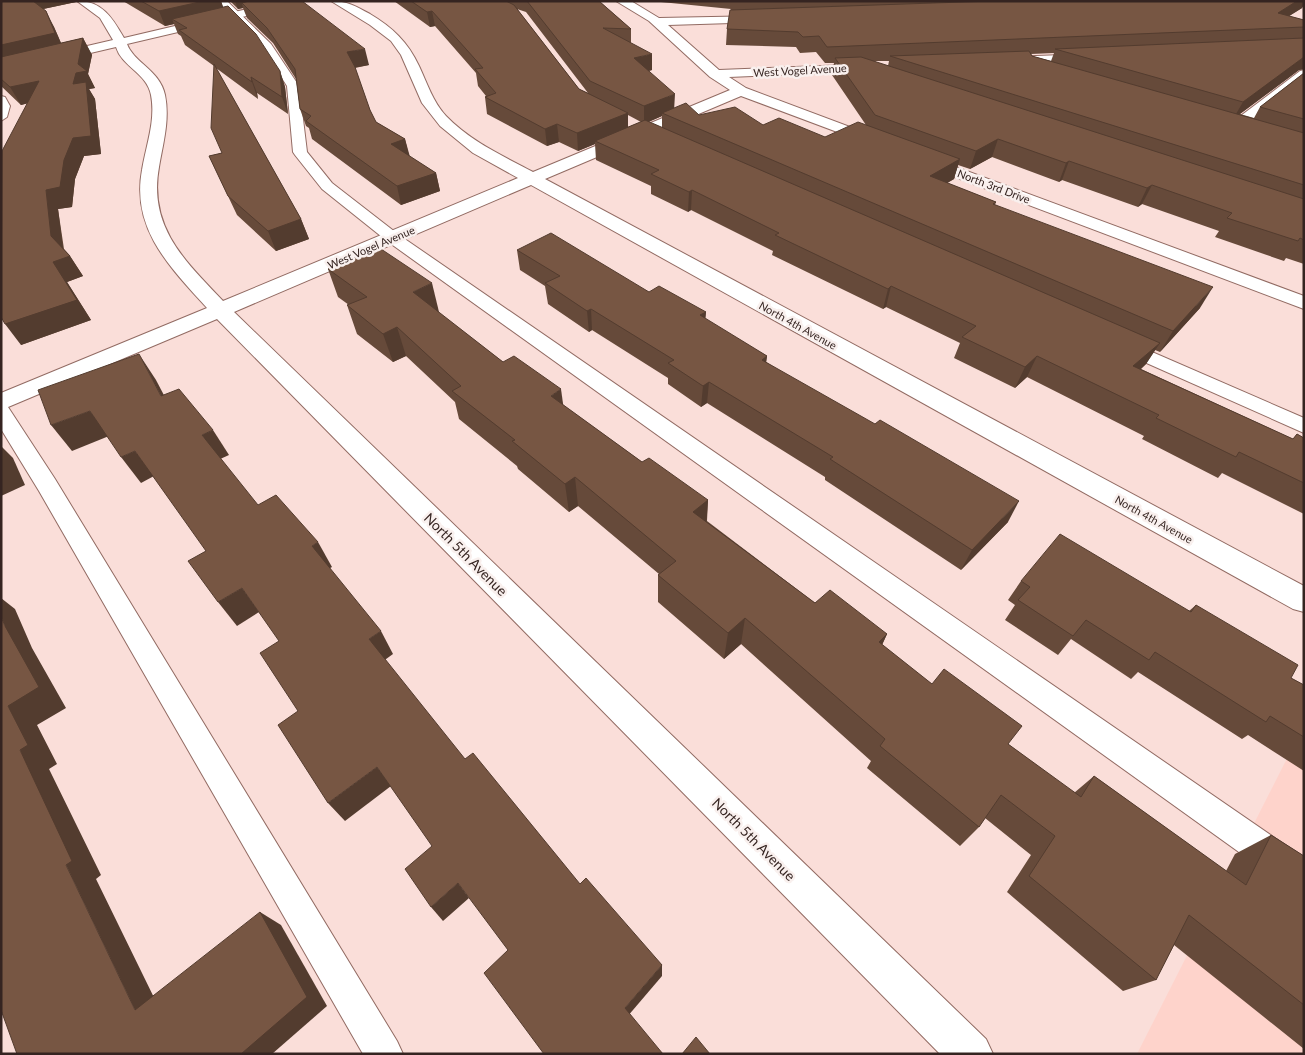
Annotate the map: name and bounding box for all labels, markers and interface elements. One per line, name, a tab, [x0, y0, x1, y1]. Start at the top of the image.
street label: West Vogel Avenue	[753, 61, 847, 79]
street label: North 3rd Drive	[956, 166, 1032, 206]
street label: West Vogel Avenue	[325, 223, 417, 271]
street label: North 4th Avenue	[757, 298, 839, 352]
street label: North 4th Avenue	[1113, 492, 1195, 546]
street label: North 5th Avenue	[421, 509, 511, 599]
street label: North 5th Avenue	[709, 794, 799, 884]

